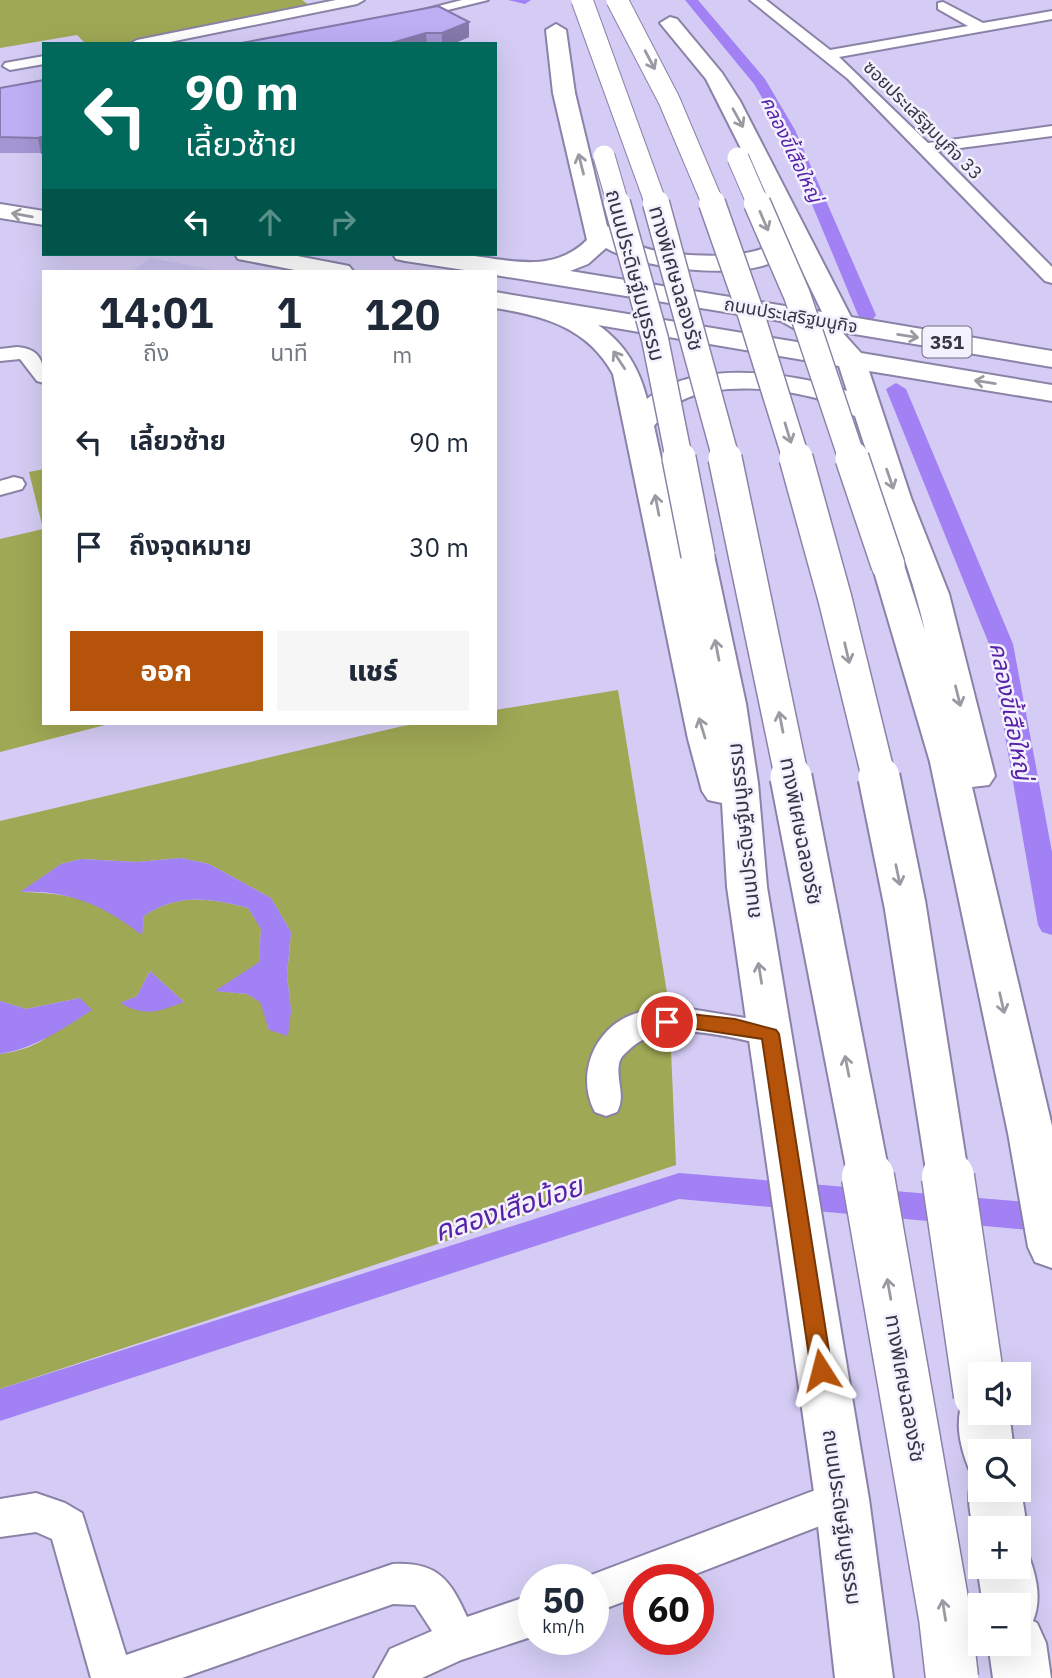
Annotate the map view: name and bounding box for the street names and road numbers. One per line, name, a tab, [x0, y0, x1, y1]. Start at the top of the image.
street label: ซอยประเสริฐมนูกิจ 33	[858, 56, 987, 185]
street label: ถนนประดิษฐ์มนูธรรม	[600, 186, 672, 364]
street label: ทางพิเศษฉลองรัช	[643, 202, 711, 354]
street label: ถนนประเสริฐมนูกิจ	[722, 292, 860, 339]
road number: 351	[922, 326, 972, 358]
street label: ถนนประดิษฐ์มนูธรรม	[720, 742, 766, 920]
street label: ทางพิเศษฉลองรัช	[774, 755, 830, 907]
street label: ทางพิเศษฉลองรัช	[879, 1312, 933, 1464]
street label: ถนนประดิษฐ์มนูธรรม	[817, 1427, 869, 1607]

